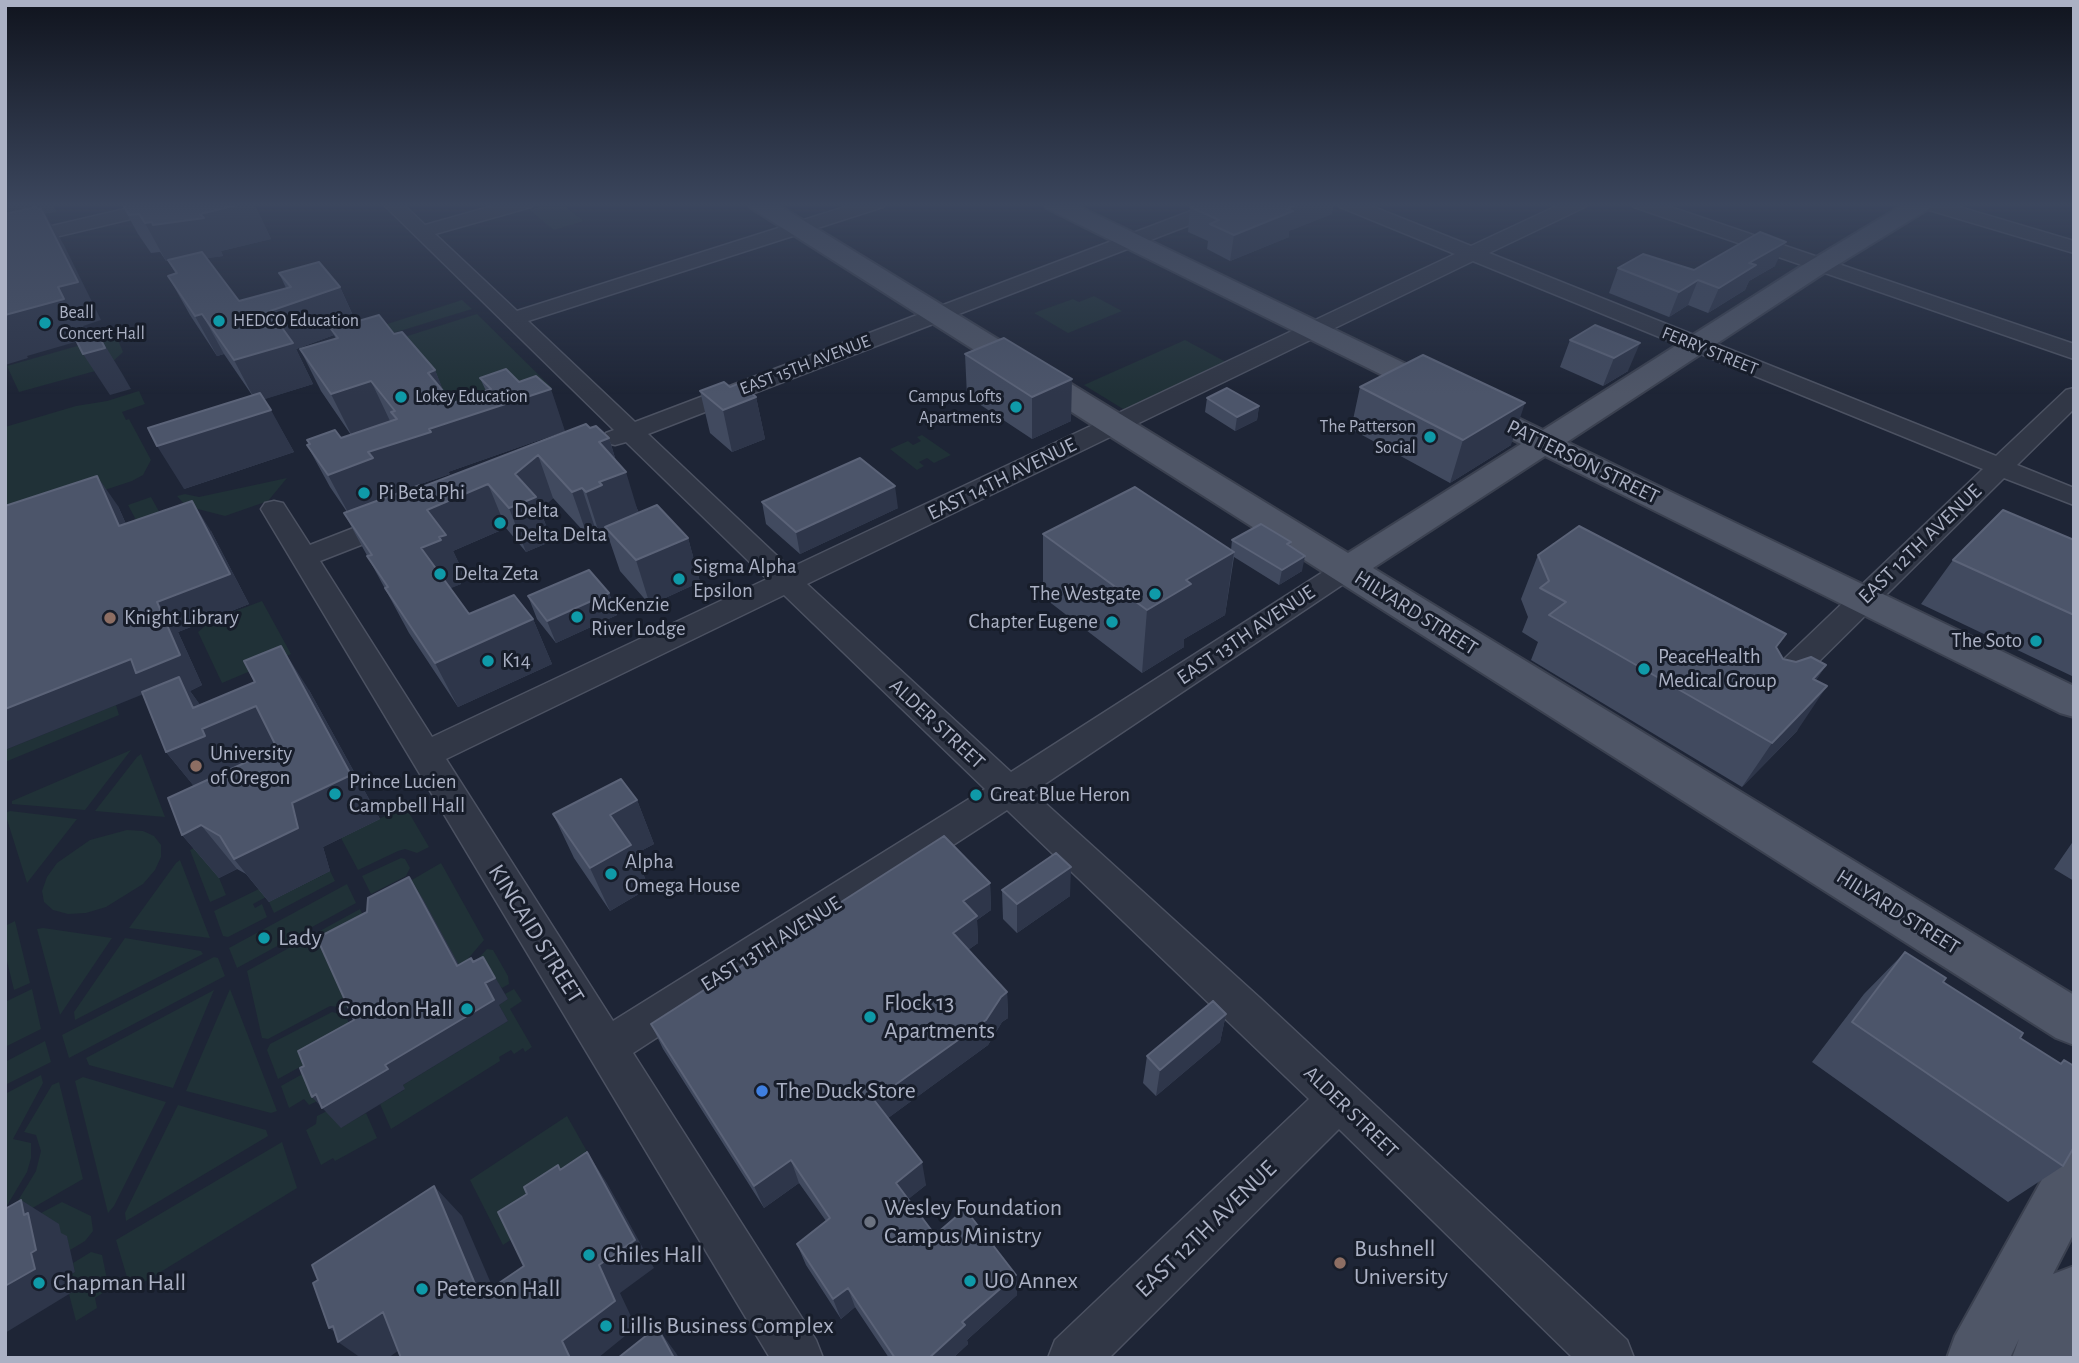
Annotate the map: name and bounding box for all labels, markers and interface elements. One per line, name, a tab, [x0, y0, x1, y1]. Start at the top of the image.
place label: Beall Concert Hall	[59, 302, 145, 344]
place label: HEDCO Education	[233, 310, 359, 332]
marker: HEDCO Education	[211, 313, 227, 329]
marker: Beall Concert Hall	[37, 315, 53, 331]
street label: FERRY STREET	[1659, 322, 1761, 380]
street label: EAST 15TH AVENUE	[737, 330, 873, 400]
place label: Lokey Education	[415, 386, 528, 408]
place label: Campus Lofts Apartments	[908, 386, 1002, 428]
marker: Lokey Education	[393, 389, 409, 405]
marker: Campus Lofts Apartments	[1008, 399, 1024, 415]
street label: PATTERSON STREET	[1503, 414, 1663, 510]
place label: The Patterson Social	[1320, 416, 1416, 458]
marker: The Patterson Social	[1422, 429, 1438, 445]
street label: EAST 14TH AVENUE	[924, 432, 1080, 526]
street label: EAST 12TH AVENUE	[1853, 479, 1987, 609]
place label: Pi Beta Phi	[378, 480, 465, 506]
marker: Pi Beta Phi	[356, 485, 372, 501]
place label: Delta Delta Delta	[514, 498, 607, 548]
marker: Delta Delta Delta	[492, 515, 508, 531]
place label: Sigma Alpha Epsilon	[693, 554, 797, 604]
place label: Delta Zeta	[454, 561, 539, 587]
street label: HILYARD STREET	[1350, 565, 1482, 661]
marker: Delta Zeta	[432, 566, 448, 582]
marker: Sigma Alpha Epsilon	[671, 571, 687, 587]
street label: EAST 13TH AVENUE	[1172, 580, 1320, 690]
place label: The Westgate	[1030, 581, 1141, 607]
marker: The Westgate	[1147, 586, 1163, 602]
place label: McKenzie River Lodge	[591, 592, 686, 642]
place label: Knight Library	[124, 605, 239, 631]
marker: McKenzie River Lodge	[569, 609, 585, 625]
place label: Chapter Eugene	[969, 609, 1098, 635]
marker: Knight Library	[102, 610, 118, 626]
marker: Chapter Eugene	[1104, 614, 1120, 630]
place label: The Soto	[1951, 628, 2022, 654]
marker: The Soto	[2028, 633, 2044, 649]
place label: PeaceHealth Medical Group	[1658, 644, 1777, 694]
place label: K14	[502, 648, 531, 674]
marker: K14	[480, 653, 496, 669]
marker: PeaceHealth Medical Group	[1636, 661, 1652, 677]
street label: ALDER STREET	[884, 673, 990, 775]
place label: University of Oregon	[210, 741, 292, 791]
marker: University of Oregon	[188, 758, 204, 774]
place label: Prince Lucien Campbell Hall	[349, 769, 465, 819]
place label: Great Blue Heron	[990, 782, 1130, 808]
marker: Prince Lucien Campbell Hall	[327, 786, 343, 802]
marker: Great Blue Heron	[968, 787, 984, 803]
place label: Alpha Omega House	[625, 849, 740, 899]
street label: KINCAID STREET	[482, 859, 590, 1009]
street label: HILYARD STREET	[1832, 864, 1964, 960]
marker: Alpha Omega House	[603, 866, 619, 882]
street label: EAST 13TH AVENUE	[696, 891, 846, 997]
place label: Lady	[278, 924, 322, 952]
marker: Lady	[256, 930, 272, 946]
place label: Flock 13 Apartments	[884, 989, 995, 1045]
place label: Condon Hall	[338, 995, 453, 1023]
marker: Condon Hall	[459, 1001, 475, 1017]
marker: Flock 13 Apartments	[862, 1009, 878, 1025]
street label: ALDER STREET	[1298, 1061, 1404, 1163]
place label: The Duck Store	[776, 1077, 916, 1105]
marker: The Duck Store	[754, 1083, 770, 1099]
street label: EAST 12TH AVENUE	[1130, 1154, 1282, 1304]
place label: Wesley Foundation Campus Ministry	[884, 1194, 1062, 1250]
marker: Wesley Foundation Campus Ministry	[862, 1214, 878, 1230]
place label: Bushnell University	[1354, 1235, 1448, 1291]
place label: Chiles Hall	[603, 1241, 702, 1269]
marker: Chiles Hall	[581, 1247, 597, 1263]
marker: Bushnell University	[1332, 1255, 1348, 1271]
place label: UO Annex	[984, 1267, 1078, 1295]
place label: Chapman Hall	[53, 1269, 186, 1297]
marker: UO Annex	[962, 1273, 978, 1289]
marker: Chapman Hall	[31, 1275, 47, 1291]
place label: Peterson Hall	[436, 1275, 560, 1303]
marker: Peterson Hall	[414, 1281, 430, 1297]
place label: Lillis Business Complex	[620, 1312, 834, 1340]
marker: Lillis Business Complex	[598, 1318, 614, 1334]

